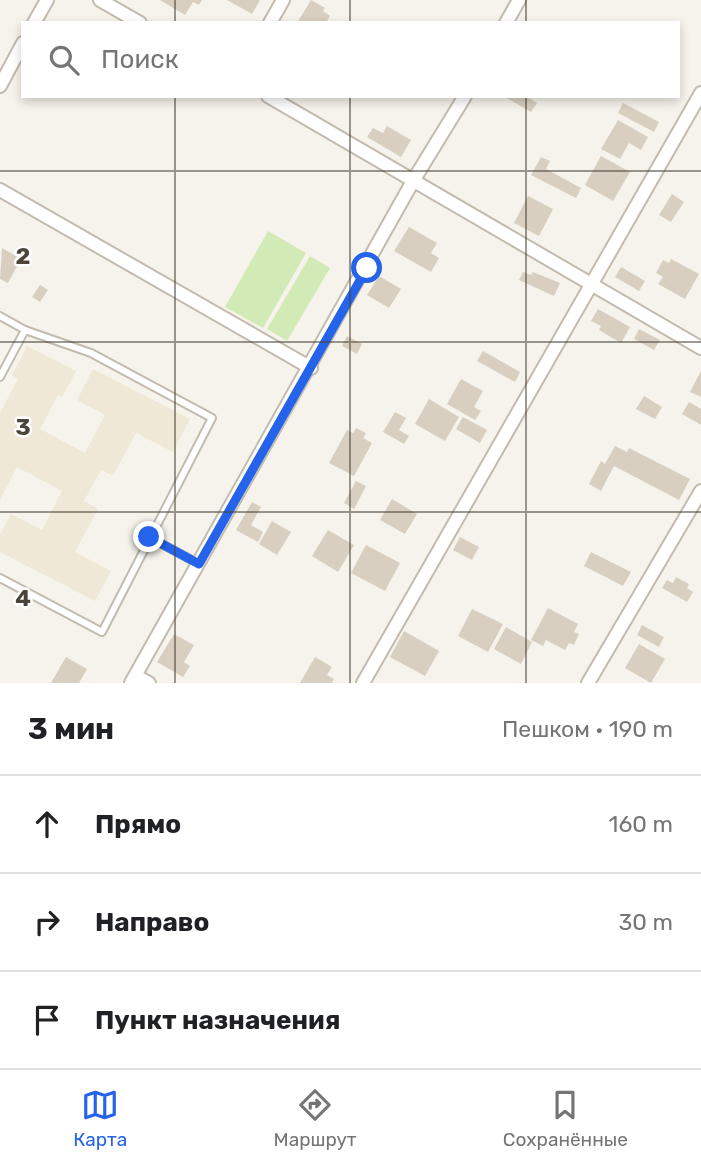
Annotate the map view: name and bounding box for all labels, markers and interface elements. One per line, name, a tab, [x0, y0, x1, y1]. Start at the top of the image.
search box	[21, 21, 680, 98]
icon: search	[45, 41, 83, 79]
text: Поиск	[101, 44, 179, 75]
text: 2	[16, 242, 30, 270]
route start	[351, 252, 382, 283]
text: 3	[15, 413, 31, 441]
route end	[133, 521, 164, 552]
text: 4	[15, 584, 31, 612]
text: 3 мин	[28, 711, 114, 747]
text: Пешком · 190 m	[502, 715, 673, 743]
icon: ahead	[28, 805, 66, 843]
text: Прямо	[95, 809, 181, 840]
text: 160 m	[609, 810, 673, 838]
icon: right	[28, 903, 66, 941]
text: Направо	[95, 907, 209, 938]
text: 30 m	[618, 908, 673, 936]
icon: arrive	[28, 1001, 66, 1039]
text: Пункт назначения	[95, 1005, 340, 1036]
tab: Карта	[73, 1086, 127, 1151]
tab: Маршрут	[274, 1086, 357, 1151]
tab: Сохранённые	[503, 1086, 628, 1151]

